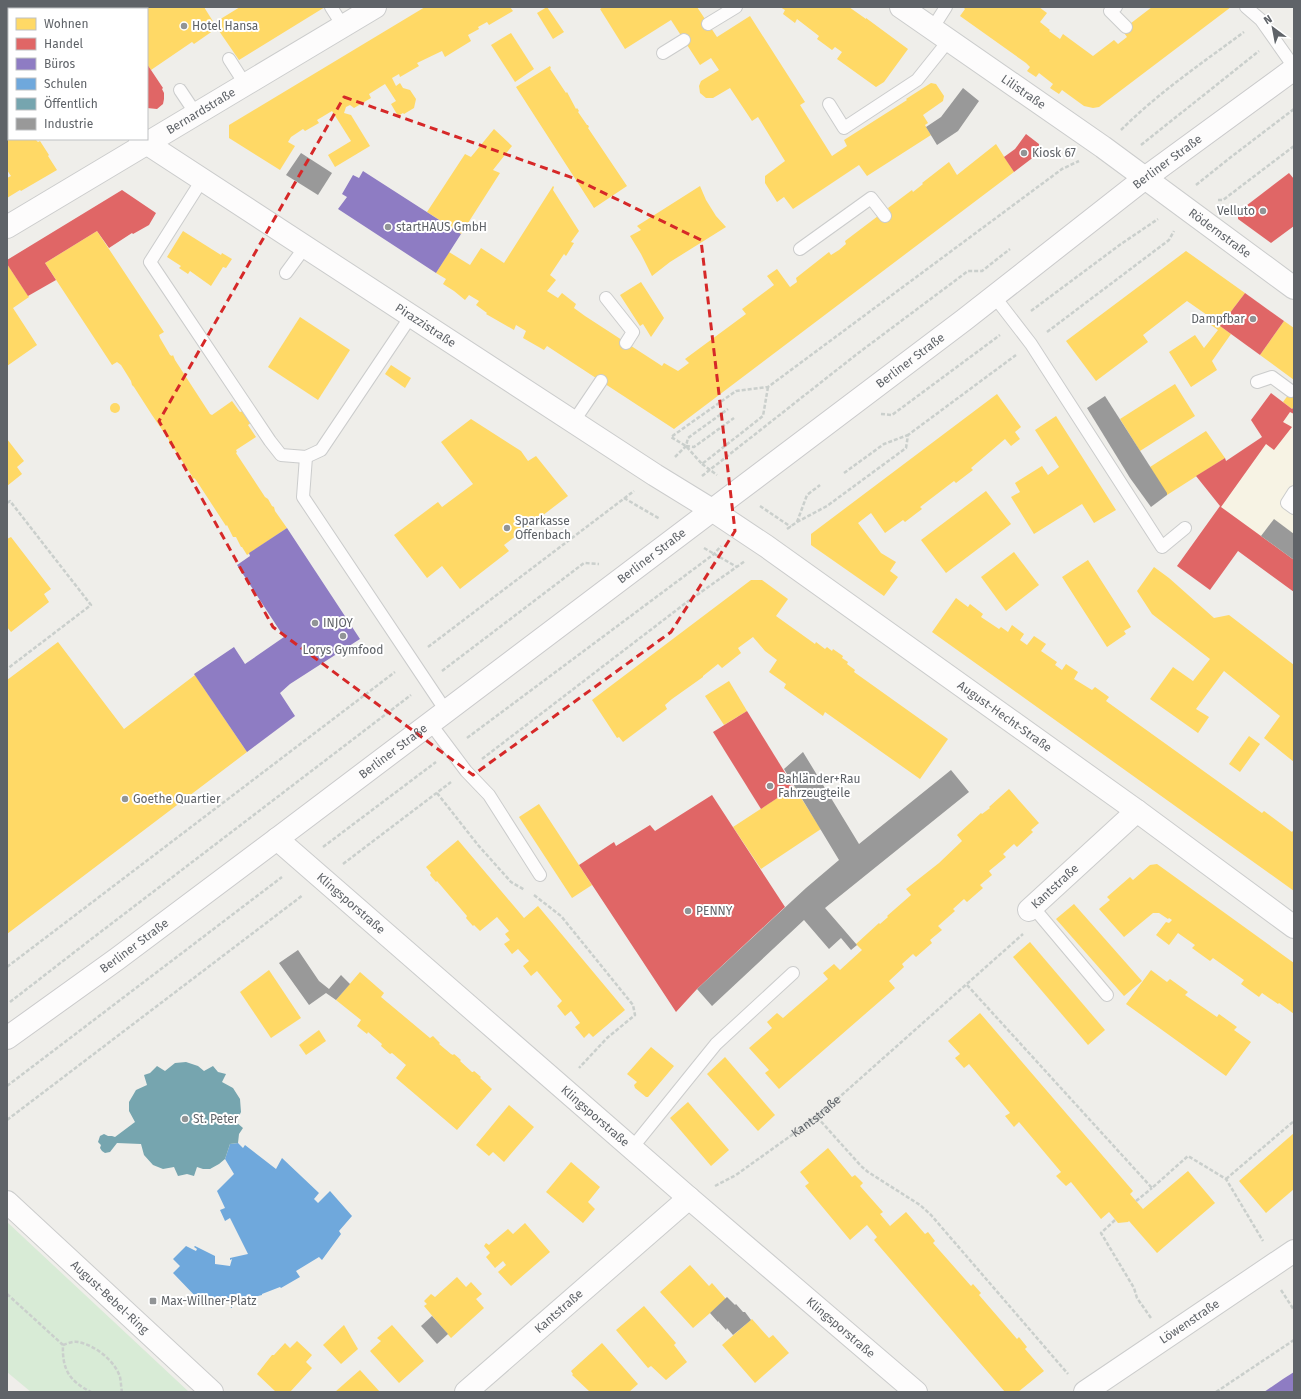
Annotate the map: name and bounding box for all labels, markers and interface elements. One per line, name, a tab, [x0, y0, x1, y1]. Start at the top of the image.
legend	[8, 8, 148, 140]
north arrow	[1253, 8, 1293, 48]
text: N	[1261, 12, 1275, 27]
text: Wohnen	[44, 17, 88, 31]
place label: Hotel Hansa	[192, 19, 258, 33]
marker: Hotel Hansa	[179, 21, 189, 31]
text: Handel	[44, 37, 83, 51]
text: Büros	[44, 57, 76, 71]
street label: Lilistraße	[999, 72, 1048, 112]
text: Schulen	[44, 77, 87, 91]
street label: Bernardstraße	[164, 85, 238, 137]
text: Öffentlich	[44, 95, 98, 111]
text: Industrie	[44, 117, 93, 131]
street label: Berliner Straße	[1130, 132, 1204, 192]
place label: Kiosk 67	[1032, 146, 1076, 160]
marker: Kiosk 67	[1019, 148, 1029, 158]
place label: Velluto	[1217, 204, 1255, 218]
street label: Rödernstraße	[1186, 206, 1254, 261]
marker: Velluto	[1258, 206, 1268, 216]
place label: startHAUS GmbH	[396, 220, 487, 234]
marker: startHAUS GmbH	[383, 222, 393, 232]
street label: Pirazzistraße	[393, 301, 458, 350]
place label: Dampfbar	[1191, 312, 1245, 326]
marker: Dampfbar	[1248, 314, 1258, 324]
street label: Berliner Straße	[873, 330, 947, 391]
place label: Sparkasse Offenbach	[515, 514, 571, 542]
marker: Sparkasse Offenbach	[502, 523, 512, 533]
street label: Berliner Straße	[615, 526, 689, 586]
place label: INJOY	[323, 616, 353, 630]
marker: INJOY	[310, 618, 320, 628]
marker: Lorys Gymfood	[338, 631, 348, 641]
place label: Lorys Gymfood	[303, 643, 383, 657]
street label: August-Hecht-Straße	[955, 678, 1054, 755]
street label: Berliner Straße	[356, 721, 430, 782]
place label: Bahländer+Rau Fahrzeugteile	[778, 772, 860, 800]
marker: Bahländer+Rau Fahrzeugteile	[765, 781, 775, 791]
place label: Goethe Quartier	[133, 792, 221, 806]
marker: Goethe Quartier	[120, 794, 130, 804]
street label: Kantstraße	[1028, 861, 1081, 912]
street label: Klingsporstraße	[314, 870, 388, 937]
place label: PENNY	[696, 904, 733, 918]
marker: PENNY	[683, 906, 693, 916]
street label: Berliner Straße	[97, 916, 171, 976]
street label: Klingsporstraße	[558, 1083, 632, 1150]
street label: Kantstraße	[789, 1092, 844, 1140]
place label: St. Peter	[193, 1112, 239, 1126]
marker: St. Peter	[180, 1114, 190, 1124]
street label: August-Bebel-Ring	[68, 1258, 152, 1337]
street label: Kantstraße	[532, 1287, 586, 1336]
place label: Max-Willner-Platz	[161, 1294, 257, 1308]
street label: Klingsporstraße	[804, 1294, 878, 1361]
marker: Max-Willner-Platz	[148, 1296, 158, 1306]
street label: Löwenstraße	[1157, 1296, 1222, 1347]

